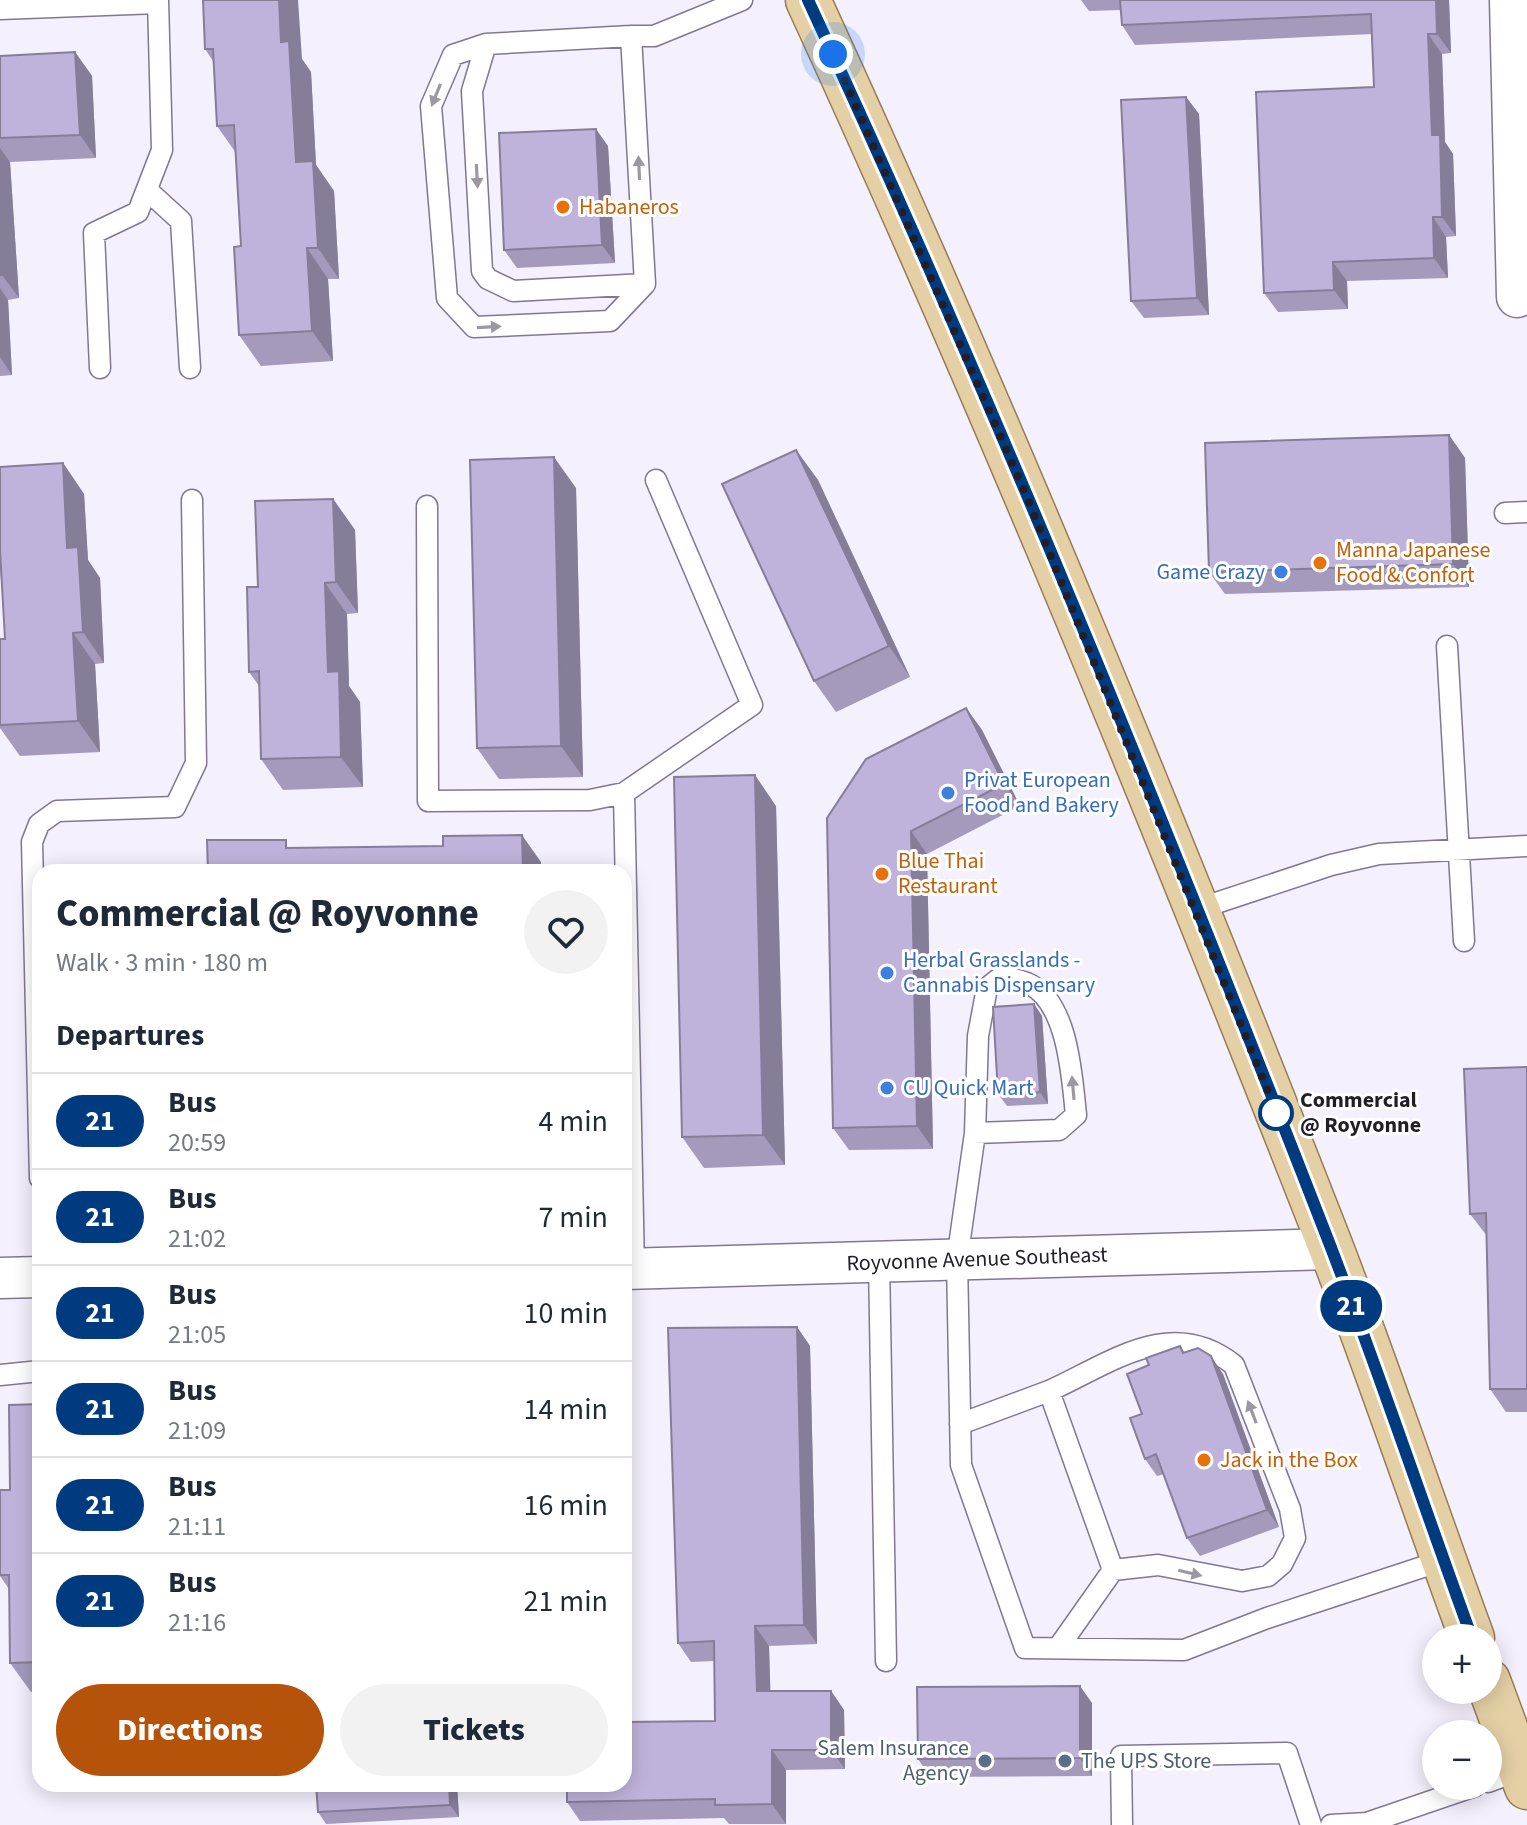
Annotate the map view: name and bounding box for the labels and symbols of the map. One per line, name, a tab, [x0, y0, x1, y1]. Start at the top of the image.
your location	[813, 34, 853, 74]
one-way arrow	[429, 83, 442, 107]
one-way arrow	[632, 155, 645, 180]
one-way arrow	[470, 164, 483, 189]
place label: Habaneros	[579, 191, 679, 223]
marker: Habaneros	[554, 198, 572, 216]
one-way arrow	[477, 320, 502, 333]
place label: Manna Japanese Food & Confort	[1336, 534, 1490, 591]
marker: Manna Japanese Food & Confort	[1311, 554, 1329, 572]
place label: Game Crazy	[1156, 556, 1266, 588]
marker: Game Crazy	[1272, 563, 1290, 581]
place label: Privat European Food and Bakery	[964, 764, 1119, 821]
marker: Privat European Food and Bakery	[939, 784, 957, 802]
place label: Blue Thai Restaurant	[898, 845, 998, 902]
marker: Blue Thai Restaurant	[873, 865, 891, 883]
place label: Herbal Grasslands - Cannabis Dispensary	[903, 944, 1096, 1001]
marker: Herbal Grasslands - Cannabis Dispensary	[878, 964, 896, 982]
place label: CU Quick Mart	[903, 1072, 1034, 1104]
one-way arrow	[1067, 1075, 1080, 1100]
marker: CU Quick Mart	[878, 1079, 896, 1097]
place label: Commercial @ Royvonne	[1300, 1084, 1421, 1141]
marker: Commercial @ Royvonne	[1259, 1096, 1293, 1130]
street label: Royvonne Avenue Southeast	[846, 1238, 1109, 1280]
line badge: 21	[1315, 1280, 1387, 1332]
one-way arrow	[1245, 1400, 1258, 1424]
place label: Jack in the Box	[1220, 1444, 1358, 1476]
marker: Jack in the Box	[1195, 1451, 1213, 1469]
one-way arrow	[1178, 1567, 1203, 1579]
place label: Salem Insurance Agency	[817, 1732, 970, 1789]
place label: The UPS Store	[1081, 1745, 1211, 1777]
marker: Salem Insurance Agency	[976, 1752, 994, 1770]
marker: The UPS Store	[1056, 1752, 1074, 1770]

